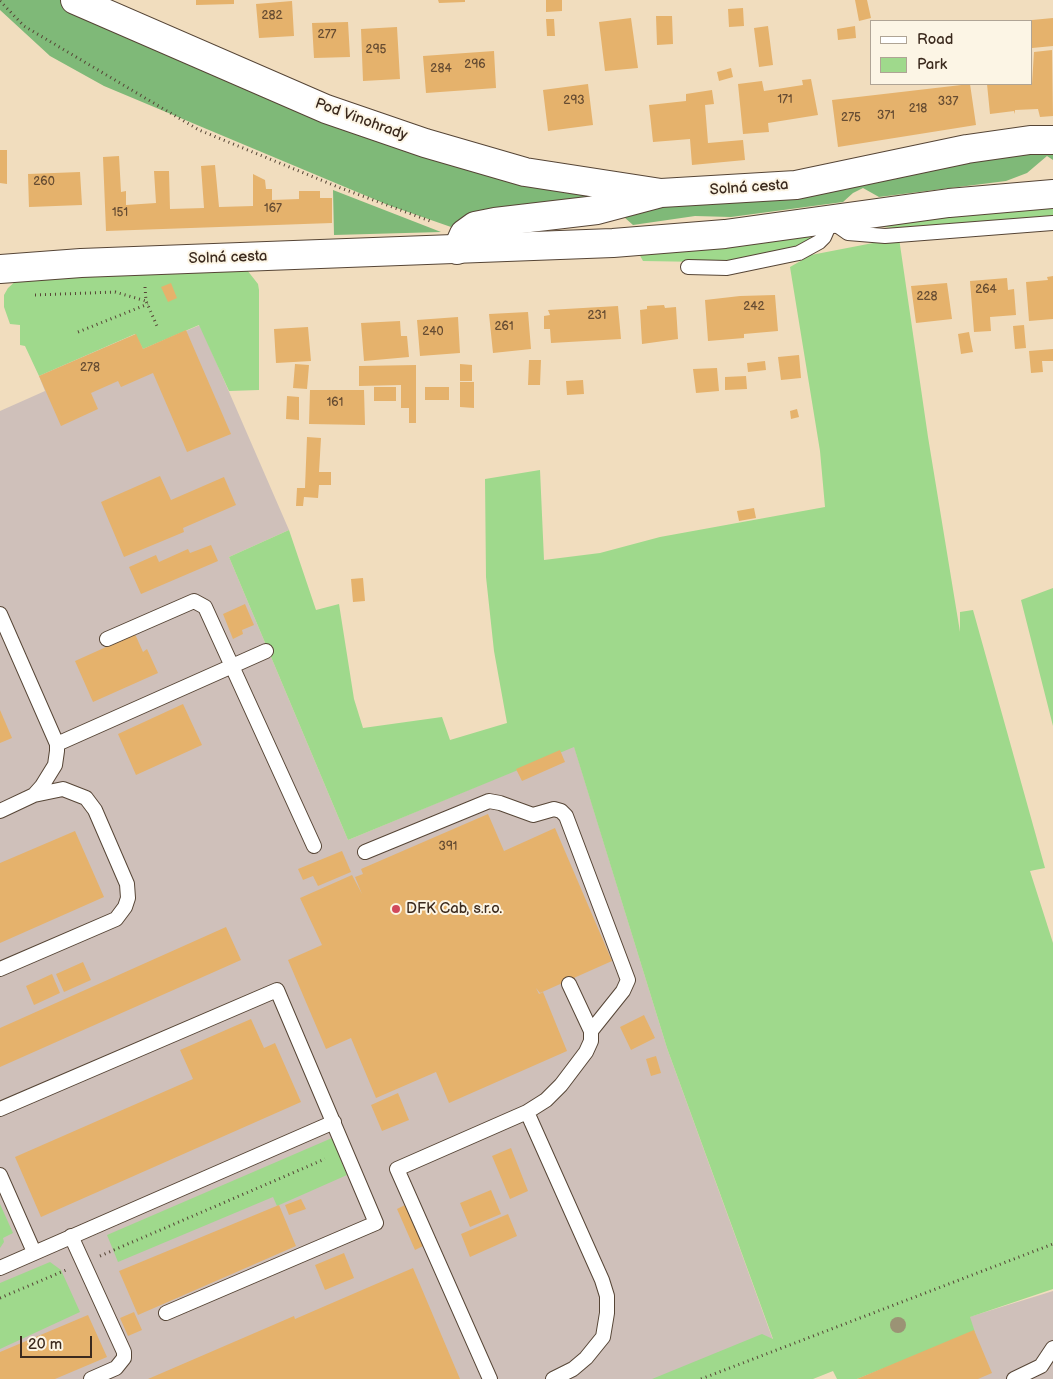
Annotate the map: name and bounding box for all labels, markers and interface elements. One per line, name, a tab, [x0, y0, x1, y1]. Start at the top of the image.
house number: 282	[261, 9, 283, 23]
legend	[870, 20, 1033, 85]
house number: 277	[318, 28, 336, 42]
text: Road	[917, 30, 953, 49]
house number: 295	[366, 43, 386, 57]
text: Park	[917, 55, 947, 74]
house number: 296	[464, 58, 486, 72]
house number: 284	[430, 62, 452, 76]
house number: 171	[777, 93, 793, 107]
house number: 293	[563, 94, 585, 108]
street label: Pod Vinohrady	[312, 95, 410, 145]
house number: 337	[938, 95, 958, 109]
house number: 218	[909, 102, 927, 116]
house number: 371	[877, 109, 895, 123]
house number: 275	[841, 111, 861, 125]
house number: 260	[33, 175, 55, 189]
street label: Solná cesta	[709, 176, 789, 200]
house number: 167	[264, 202, 282, 216]
house number: 151	[112, 206, 128, 220]
street label: Solná cesta	[188, 248, 268, 268]
house number: 264	[975, 283, 997, 297]
house number: 228	[916, 290, 938, 304]
house number: 242	[743, 300, 765, 314]
house number: 231	[588, 309, 606, 323]
house number: 261	[494, 320, 514, 334]
house number: 240	[422, 325, 444, 339]
house number: 278	[80, 361, 100, 375]
house number: 161	[327, 396, 343, 410]
house number: 391	[439, 840, 457, 854]
place label: DFK Cab, s.r.o.	[406, 900, 502, 918]
marker: DFK Cab, s.r.o.	[390, 903, 402, 915]
scale bar	[22, 1326, 95, 1358]
text: 20 m	[28, 1335, 62, 1354]

